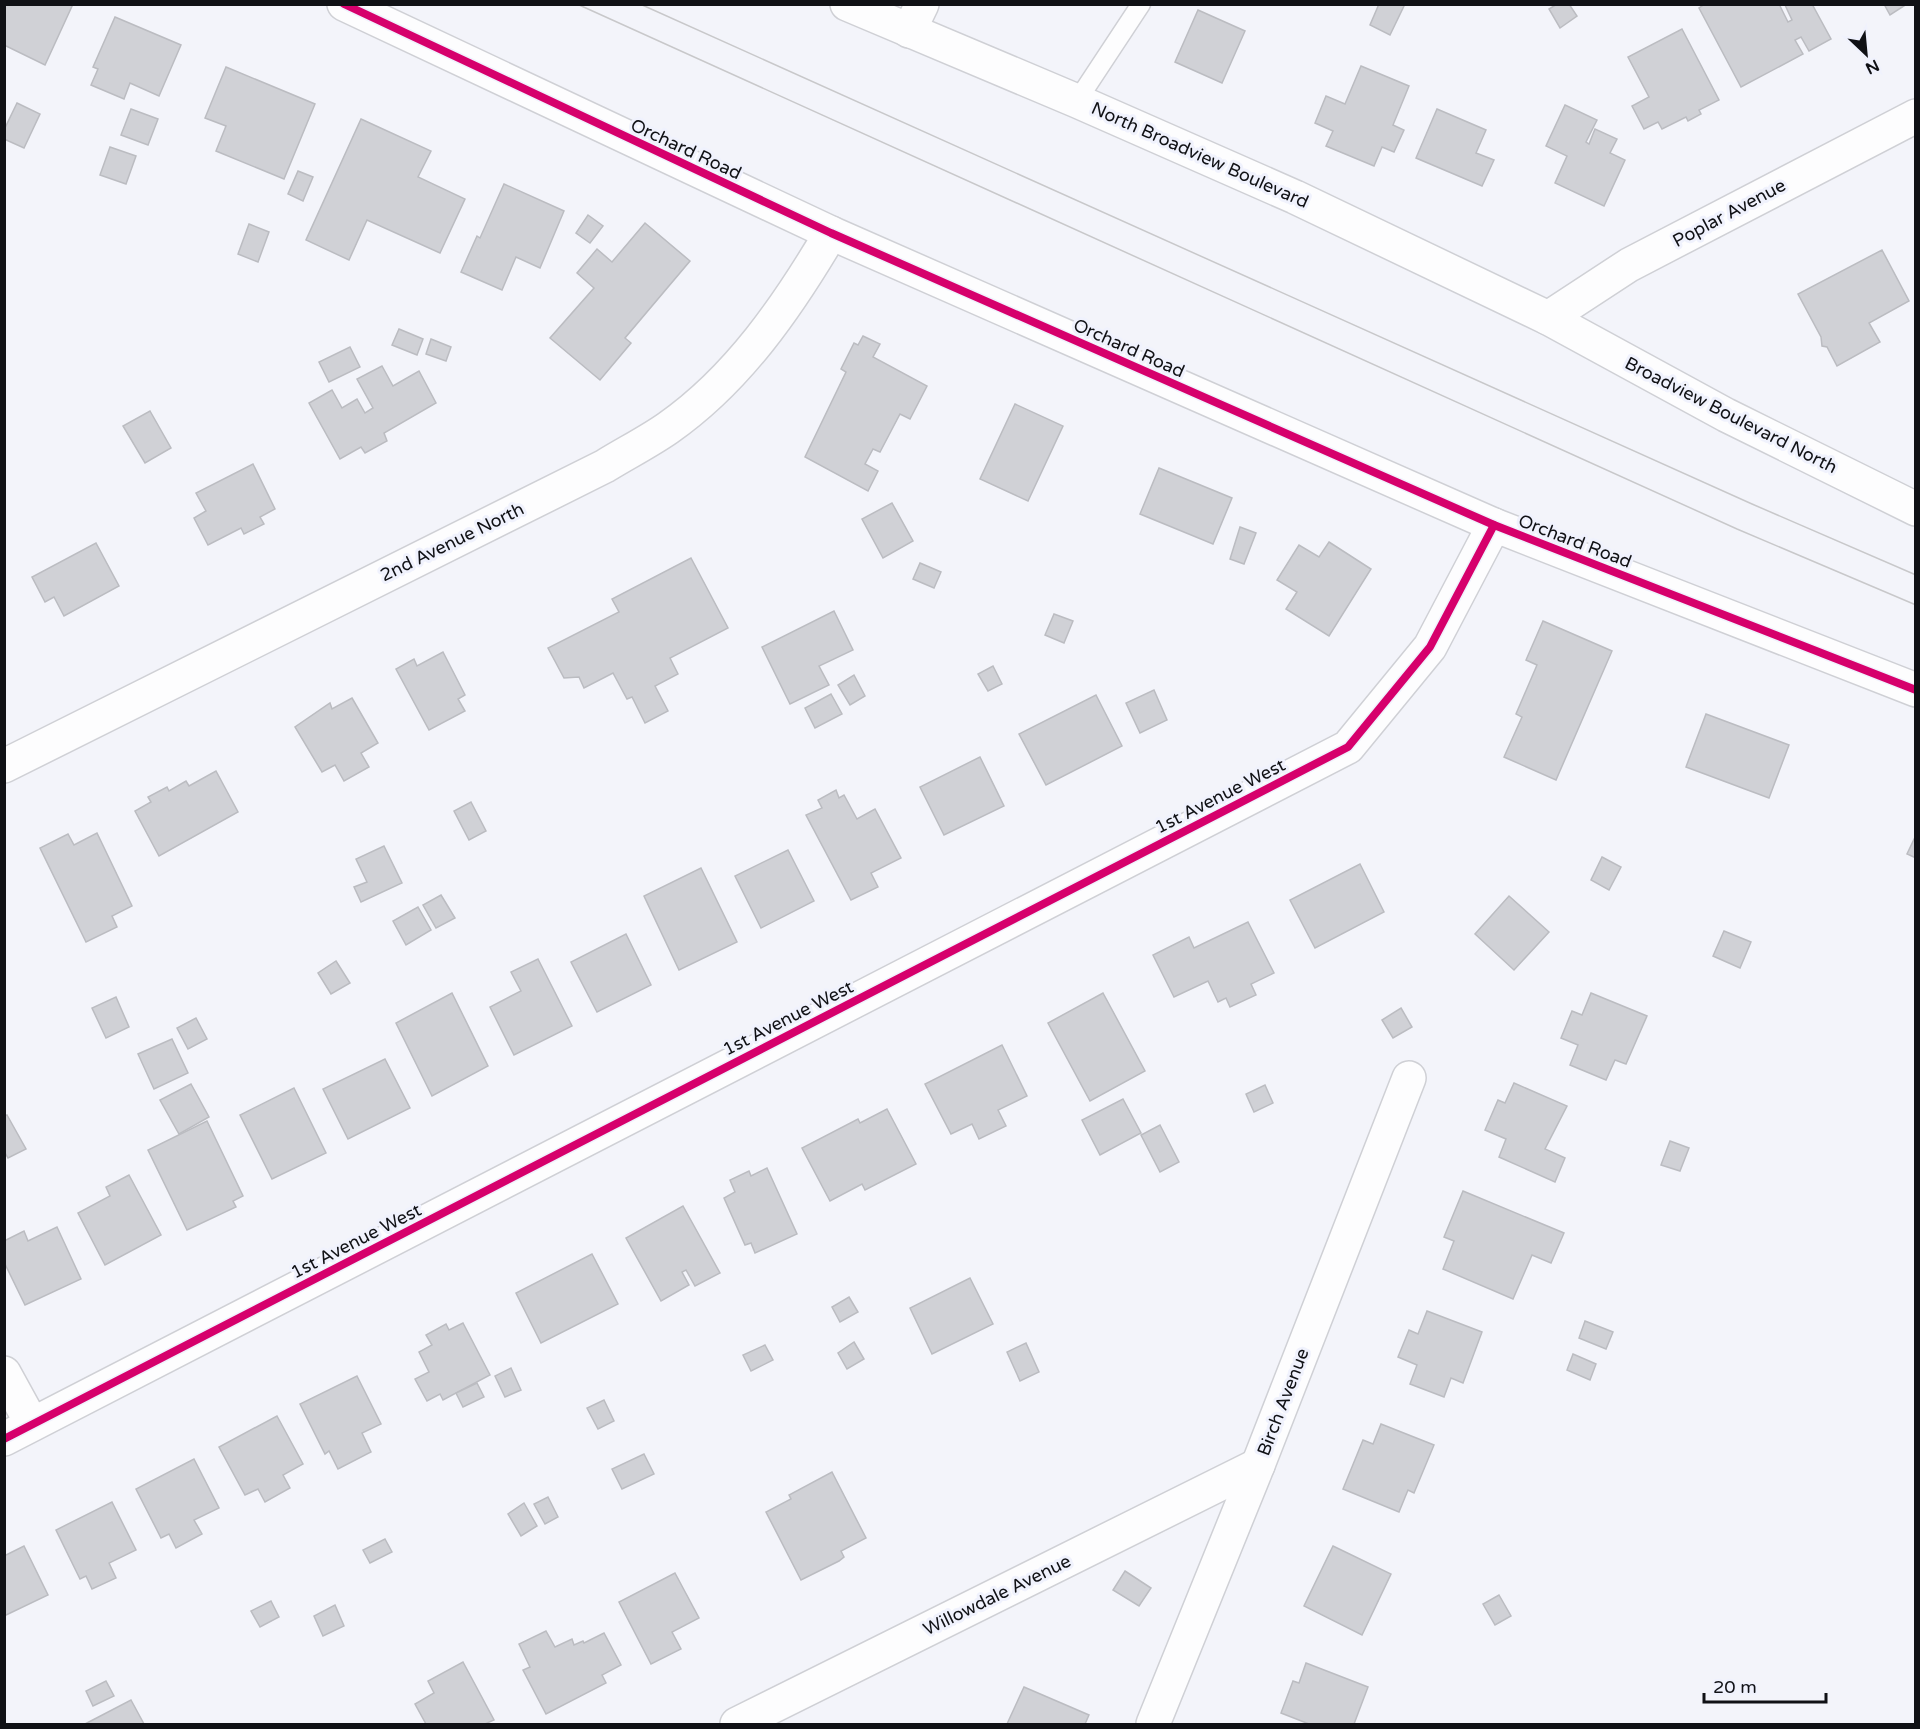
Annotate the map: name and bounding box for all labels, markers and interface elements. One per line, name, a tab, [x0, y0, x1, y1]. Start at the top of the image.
north arrow	[1836, 24, 1896, 84]
text: N	[1862, 55, 1882, 78]
street label: North Broadview Boulevard	[1088, 97, 1312, 213]
street label: Orchard Road	[627, 114, 745, 184]
street label: Poplar Avenue	[1669, 174, 1789, 252]
street label: Orchard Road	[1070, 314, 1188, 382]
street label: Broadview Boulevard North	[1621, 352, 1841, 478]
street label: 2nd Avenue North	[376, 498, 528, 586]
street label: Orchard Road	[1515, 509, 1635, 573]
street label: 1st Avenue West	[1151, 754, 1289, 838]
street label: 1st Avenue West	[719, 976, 857, 1060]
street label: 1st Avenue West	[287, 1199, 425, 1283]
street label: Birch Avenue	[1252, 1345, 1314, 1459]
street label: Willowdale Avenue	[920, 1550, 1074, 1640]
scale bar	[1704, 1666, 1826, 1704]
text: 20 m	[1713, 1676, 1757, 1698]

